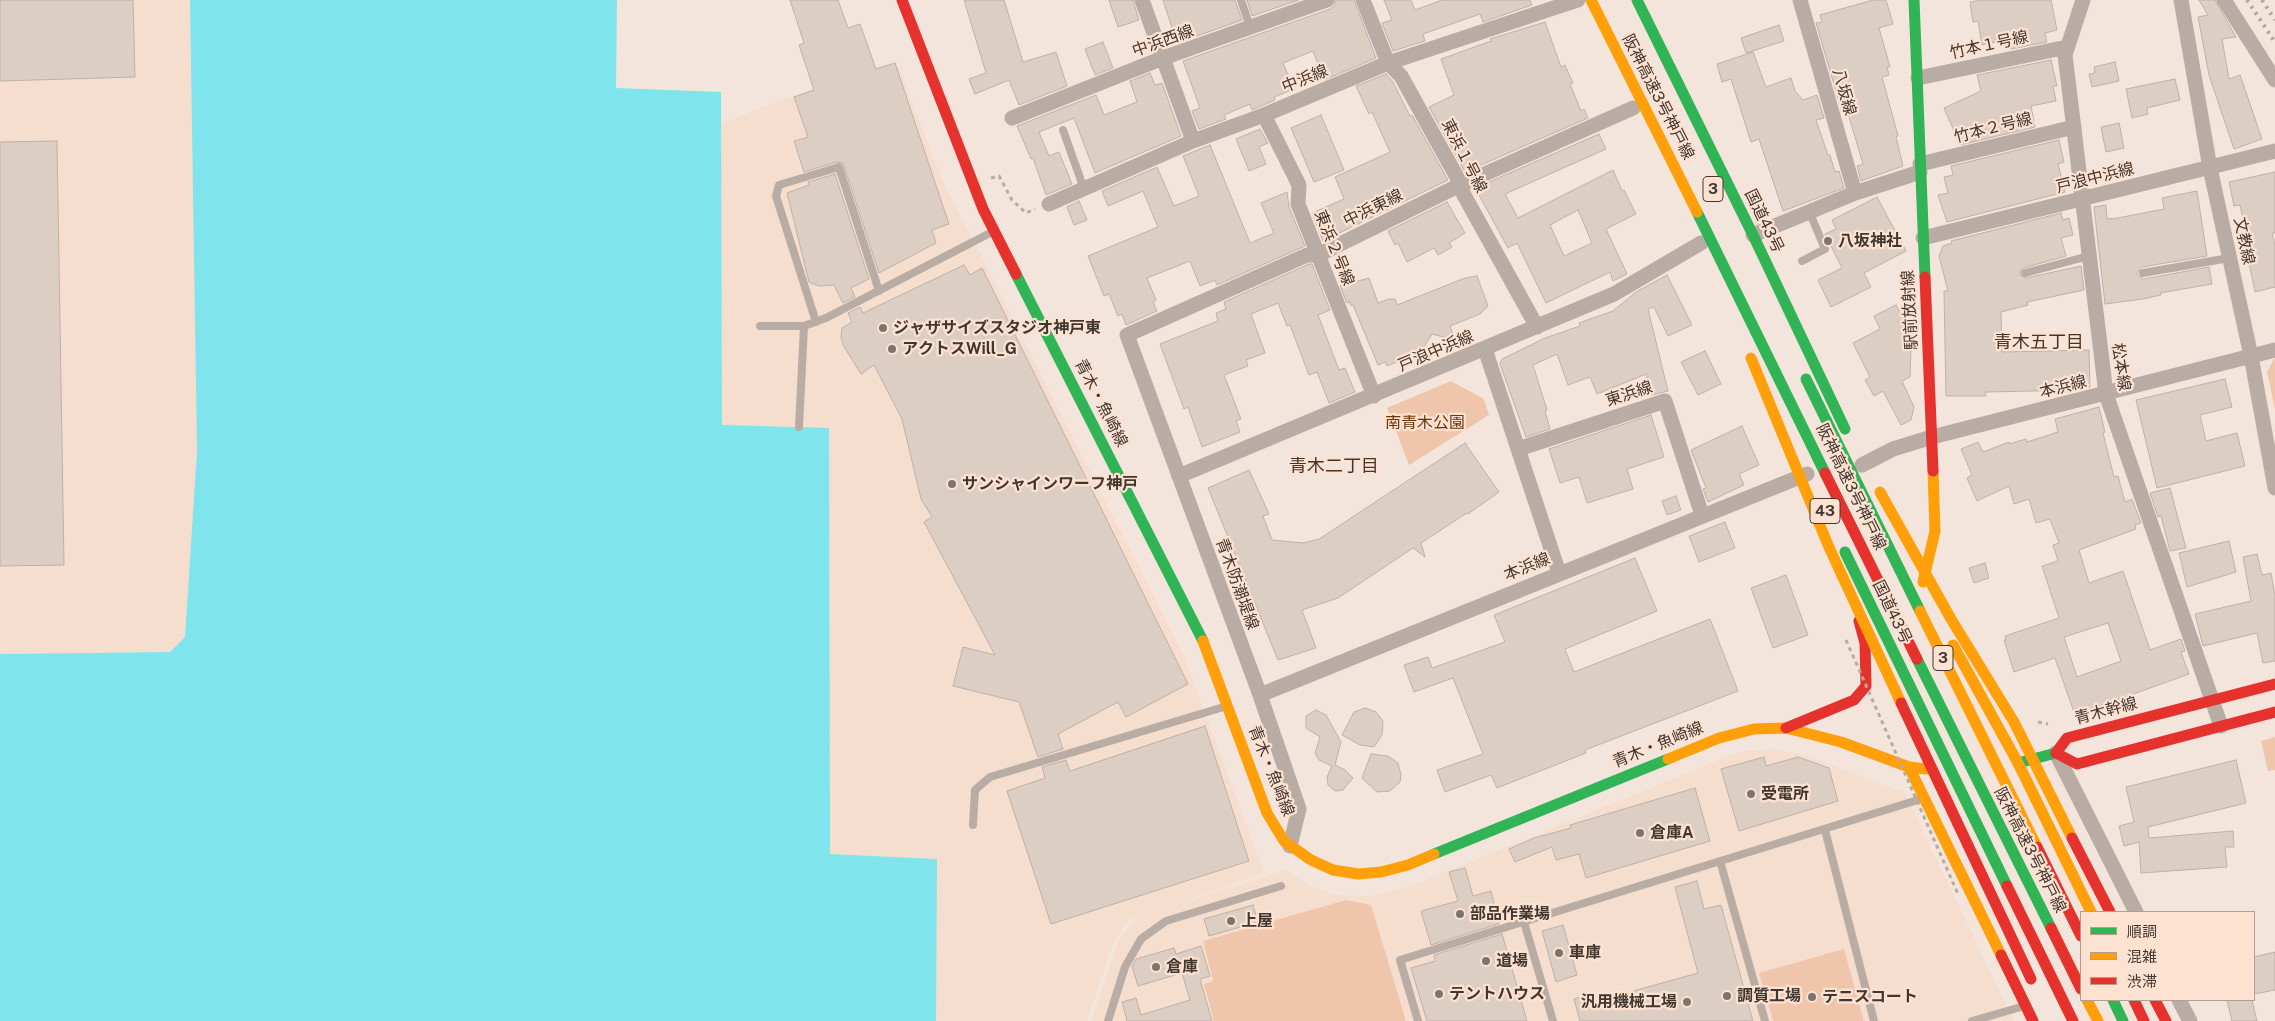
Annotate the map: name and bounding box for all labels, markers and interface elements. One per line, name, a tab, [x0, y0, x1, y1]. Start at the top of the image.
street label: 中浜西線	[1130, 21, 1196, 61]
street label: 竹本１号線	[1948, 27, 2030, 63]
street label: 阪神高速3号神戸線	[1618, 31, 1698, 163]
street label: 中浜線	[1279, 61, 1331, 97]
street label: 八坂線	[1828, 66, 1860, 118]
street label: 竹本２号線	[1952, 109, 2034, 147]
street label: 東浜１号線	[1437, 116, 1491, 196]
street label: 戸浪中浜線	[2054, 159, 2136, 197]
road number: 3	[1703, 176, 1723, 202]
street label: 中浜東線	[1340, 185, 1406, 231]
street label: 国道43号	[1740, 186, 1788, 256]
street label: 東浜２号線	[1310, 207, 1358, 289]
street label: 文教線	[2230, 216, 2258, 266]
place label: 八坂神社	[1838, 231, 1902, 251]
marker: 八坂神社	[1822, 235, 1834, 247]
street label: 駅前放射線	[1898, 270, 1922, 350]
place label: ジャザサイズスタジオ神戸東	[893, 318, 1101, 338]
marker: ジャザサイズスタジオ神戸東	[877, 322, 889, 334]
street label: 戸浪中浜線	[1395, 327, 1477, 375]
district label: 青木五丁目	[1994, 331, 2084, 353]
place label: アクトスWill_G	[902, 339, 1017, 359]
street label: 松本線	[2108, 342, 2134, 392]
marker: アクトスWill_G	[886, 343, 898, 355]
street label: 青木・魚崎線	[1071, 356, 1131, 450]
street label: 本浜線	[2037, 372, 2089, 402]
street label: 東浜線	[1603, 377, 1655, 411]
park label: 南青木公園	[1385, 413, 1465, 433]
street label: 阪神高速3号神戸線	[1812, 421, 1890, 553]
district label: 青木二丁目	[1289, 455, 1379, 477]
place label: サンシャインワーフ神戸	[962, 474, 1138, 494]
marker: サンシャインワーフ神戸	[946, 478, 958, 490]
road number: 43	[1810, 498, 1840, 524]
street label: 青木防潮堤線	[1212, 536, 1262, 632]
street label: 本浜線	[1501, 549, 1553, 585]
street label: 国道43号	[1868, 577, 1916, 647]
road number: 3	[1933, 646, 1953, 670]
street label: 青木幹線	[2073, 693, 2139, 729]
street label: 青木・魚崎線	[1610, 718, 1706, 772]
street label: 青木・魚崎線	[1244, 723, 1298, 819]
place label: 受電所	[1761, 784, 1809, 804]
street label: 阪神高速3号神戸線	[1990, 784, 2070, 916]
marker: 受電所	[1745, 788, 1757, 800]
place label: 倉庫A	[1650, 823, 1694, 843]
marker: 倉庫A	[1634, 827, 1646, 839]
place label: 部品作業場	[1470, 904, 1550, 924]
marker: 部品作業場	[1454, 908, 1466, 920]
place label: 上屋	[1241, 911, 1273, 931]
legend	[2080, 911, 2255, 1001]
marker: 上屋	[1225, 915, 1237, 927]
text: 順調	[2127, 923, 2157, 940]
place label: 車庫	[1569, 943, 1601, 963]
marker: 車庫	[1553, 947, 1565, 959]
text: 混雑	[2127, 948, 2157, 965]
place label: 道場	[1496, 951, 1528, 971]
marker: 道場	[1480, 955, 1492, 967]
place label: 倉庫	[1166, 957, 1198, 977]
marker: 倉庫	[1150, 961, 1162, 973]
text: 渋滞	[2127, 973, 2157, 990]
place label: テントハウス	[1449, 984, 1545, 1004]
place label: 調質工場	[1737, 986, 1801, 1006]
place label: テニスコート	[1822, 987, 1918, 1007]
marker: テントハウス	[1433, 988, 1445, 1000]
marker: 調質工場	[1721, 990, 1733, 1002]
marker: テニスコート	[1806, 991, 1818, 1003]
place label: 汎用機械工場	[1581, 992, 1677, 1012]
marker: 汎用機械工場	[1681, 996, 1693, 1008]

